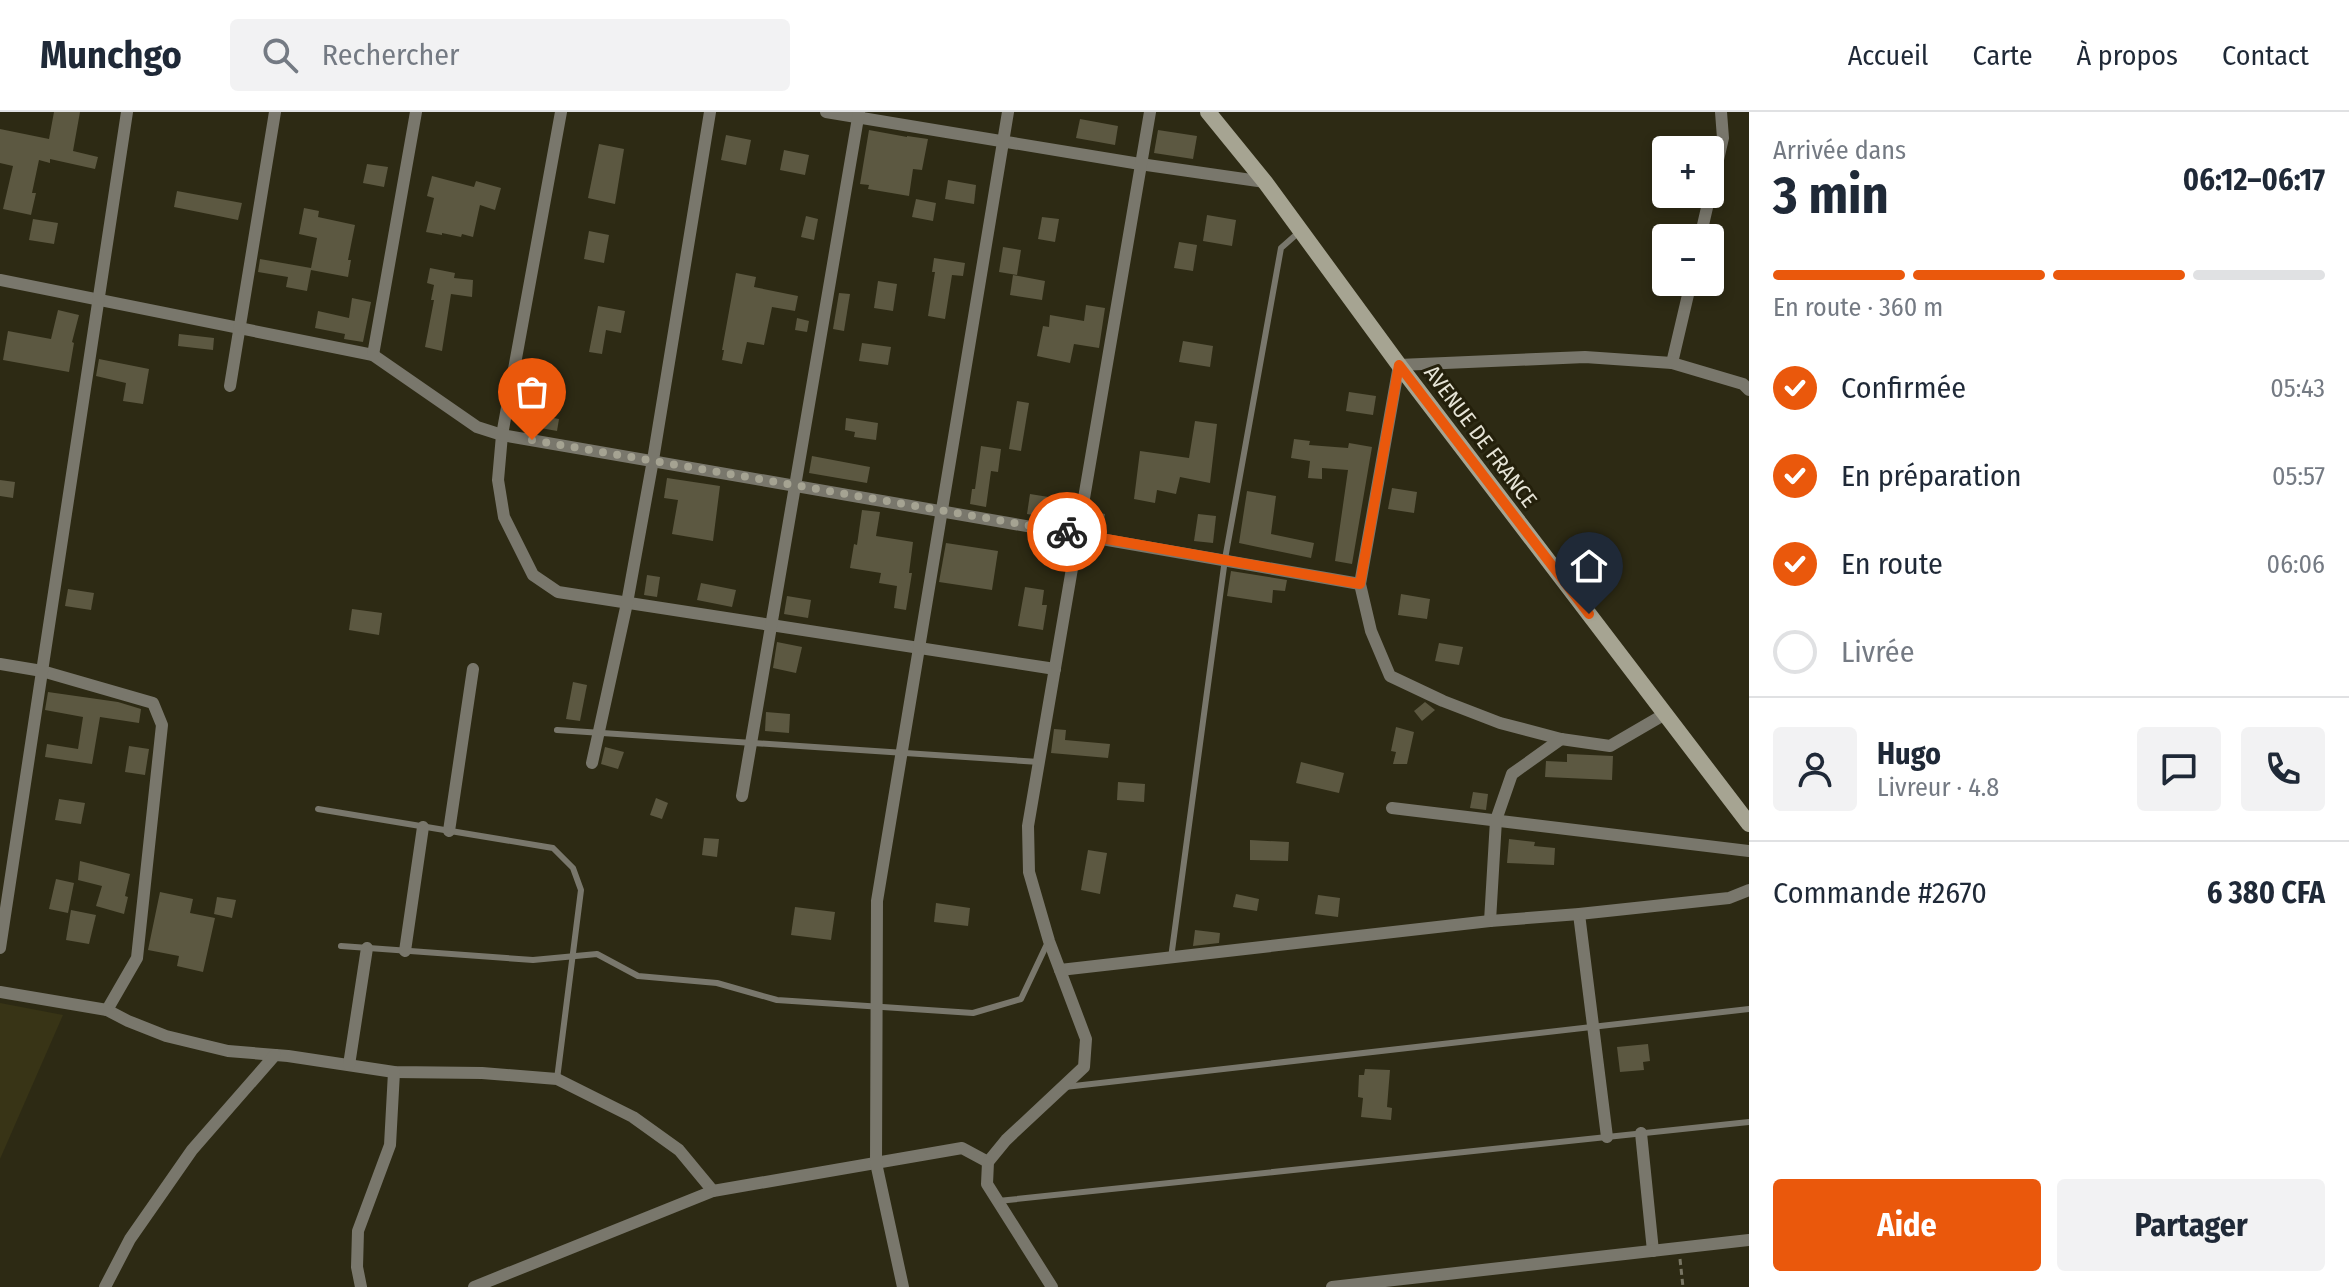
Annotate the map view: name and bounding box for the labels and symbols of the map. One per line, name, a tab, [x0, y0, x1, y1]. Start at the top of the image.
pin	[498, 358, 566, 440]
street label: AVENUE DE FRANCE	[1418, 360, 1543, 513]
courier	[1027, 492, 1107, 572]
pin	[1555, 532, 1623, 614]

